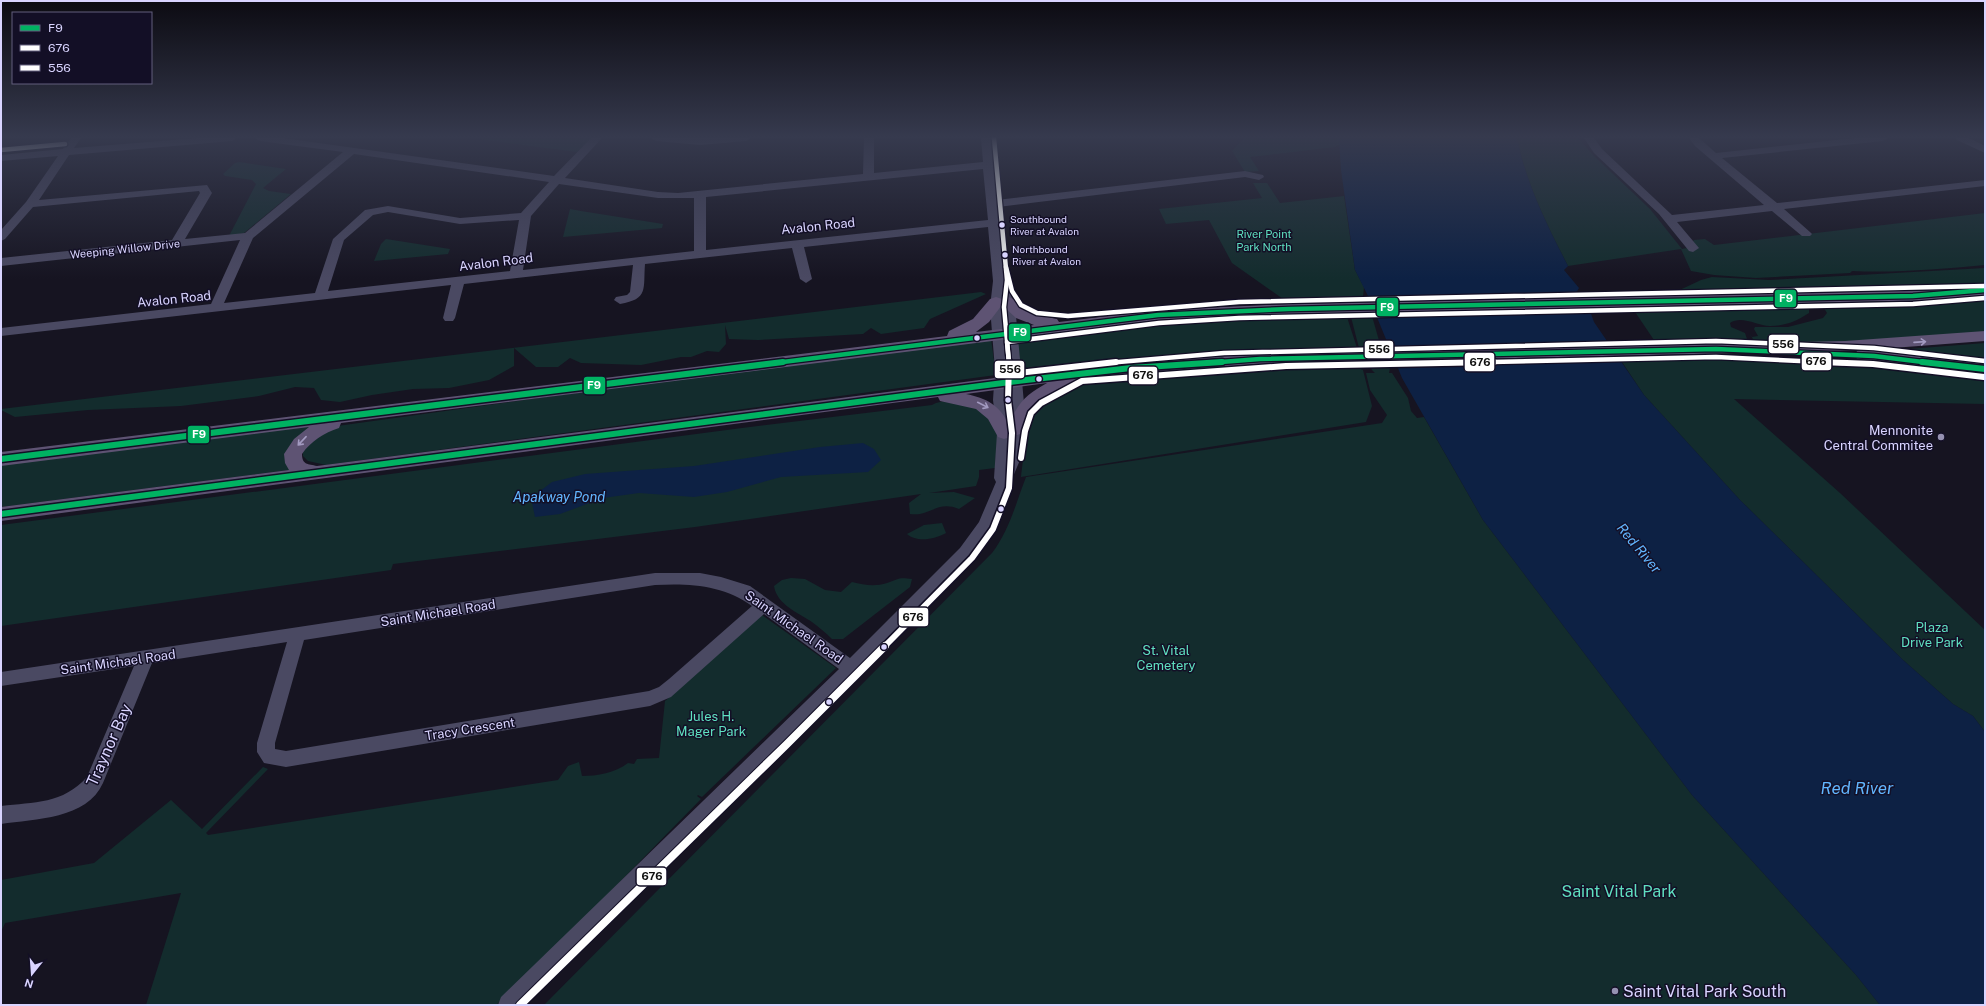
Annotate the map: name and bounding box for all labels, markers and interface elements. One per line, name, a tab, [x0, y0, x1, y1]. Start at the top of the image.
legend	[12, 12, 152, 84]
text: F9	[48, 21, 63, 35]
text: 676	[48, 41, 70, 55]
text: 556	[48, 61, 71, 75]
place label: Southbound River at Avalon	[1010, 213, 1079, 237]
street label: Avalon Road	[780, 215, 856, 237]
marker: Southbound River at Avalon	[997, 220, 1007, 230]
park label: River Point Park North	[1236, 228, 1292, 253]
street label: Weeping Willow Drive	[69, 237, 181, 261]
place label: Northbound River at Avalon	[1012, 243, 1081, 267]
street label: Avalon Road	[458, 250, 534, 274]
marker: Northbound River at Avalon	[1000, 250, 1010, 260]
street label: Avalon Road	[136, 288, 212, 310]
line badge: F9	[1774, 289, 1797, 308]
text: F9	[1779, 292, 1793, 304]
line badge: F9	[1376, 297, 1399, 317]
text: F9	[1380, 301, 1394, 313]
line badge: F9	[1008, 323, 1031, 342]
text: F9	[1013, 326, 1027, 338]
unlabelled marker	[972, 333, 982, 343]
line badge: 556	[1768, 334, 1799, 354]
text: 556	[1772, 338, 1794, 350]
one-way arrow	[1913, 338, 1926, 345]
line badge: 556	[1364, 340, 1394, 359]
text: 556	[1368, 343, 1390, 355]
line badge: 676	[1464, 352, 1495, 372]
line badge: 676	[1801, 352, 1832, 371]
text: 676	[1805, 355, 1827, 367]
text: 676	[1469, 356, 1491, 368]
line badge: 556	[994, 360, 1025, 379]
text: 556	[999, 363, 1021, 375]
line badge: 676	[1128, 366, 1158, 385]
text: 676	[1132, 369, 1154, 381]
unlabelled marker	[1034, 374, 1044, 384]
line badge: F9	[583, 376, 606, 395]
text: F9	[587, 379, 601, 391]
unlabelled marker	[1003, 395, 1013, 405]
one-way arrow	[977, 402, 989, 409]
place label: Mennonite Central Commitee	[1824, 423, 1933, 453]
line badge: F9	[187, 425, 210, 444]
text: F9	[192, 428, 206, 440]
marker: Mennonite Central Commitee	[1936, 432, 1946, 442]
one-way arrow	[297, 436, 307, 446]
water label: Apakway Pond	[513, 489, 605, 505]
unlabelled marker	[996, 504, 1006, 514]
water label: Red River	[1614, 520, 1665, 577]
street label: Saint Michael Road	[742, 588, 846, 666]
street label: Saint Michael Road	[379, 597, 497, 629]
line badge: 676	[898, 607, 929, 627]
text: 676	[902, 611, 924, 623]
park label: Plaza Drive Park	[1901, 620, 1963, 650]
unlabelled marker	[879, 642, 889, 652]
park label: St. Vital Cemetery	[1136, 643, 1196, 673]
street label: Saint Michael Road	[59, 646, 177, 678]
unlabelled marker	[824, 697, 834, 707]
street label: Traynor Bay	[82, 700, 136, 789]
park label: Jules H. Mager Park	[676, 709, 746, 739]
street label: Tracy Crescent	[424, 714, 516, 744]
water label: Red River	[1821, 778, 1894, 798]
line badge: 676	[636, 867, 667, 886]
text: 676	[641, 870, 663, 882]
park label: Saint Vital Park	[1562, 882, 1676, 901]
north arrow	[12, 954, 52, 994]
text: N	[23, 977, 35, 991]
place label: Saint Vital Park South	[1623, 982, 1786, 1001]
marker: Saint Vital Park South	[1610, 986, 1620, 996]

